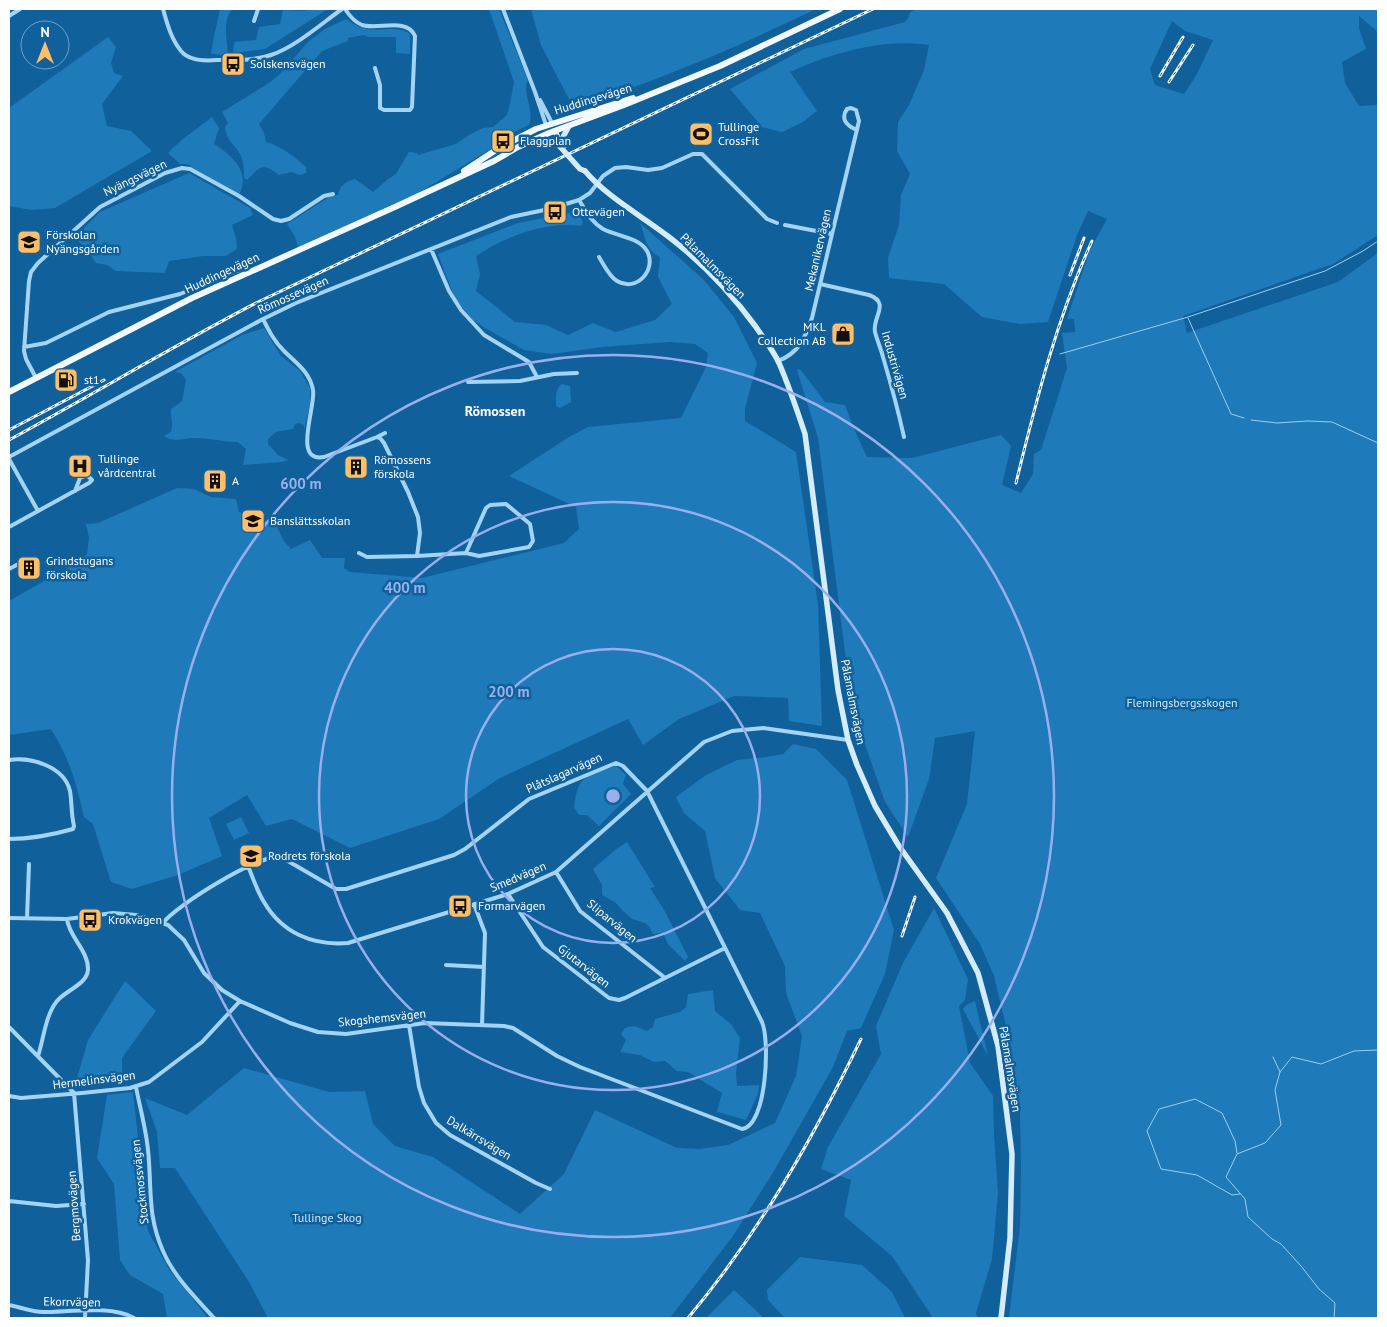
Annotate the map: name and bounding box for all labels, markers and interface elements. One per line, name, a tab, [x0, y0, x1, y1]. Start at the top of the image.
north arrow	[20, 20, 70, 70]
text: N	[40, 23, 50, 41]
bus stop icon: Solskensvägen	[220, 51, 246, 77]
place label: Solskensvägen	[250, 56, 326, 71]
street label: Huddingevägen	[552, 80, 633, 117]
place label: Tullinge CrossFit	[718, 119, 759, 148]
sports icon: Tullinge CrossFit	[688, 121, 714, 147]
bus stop icon: Flaggplan	[490, 128, 516, 154]
place label: Flaggplan	[520, 133, 571, 148]
street label: Nyängsvägen	[101, 156, 169, 199]
bus stop icon: Ottevägen	[542, 199, 568, 225]
place label: Ottevägen	[572, 204, 625, 219]
street label: Mekanikervägen	[801, 207, 834, 292]
place label: Förskolan Nyängsgården	[46, 227, 119, 256]
school or university icon: Förskolan Nyängsgården	[16, 229, 42, 255]
street label: Pålamalmsvägen	[677, 230, 749, 302]
street label: Huddingevägen	[182, 249, 261, 296]
street label: Römossevägen	[255, 272, 331, 317]
place label: MKL Collection AB	[758, 319, 826, 348]
shop icon: MKL Collection AB	[830, 321, 856, 347]
street label: Industrivägen	[879, 329, 912, 401]
fuel station icon: st1	[53, 367, 79, 393]
place label: st1	[84, 372, 100, 387]
district label: Römossen	[465, 402, 525, 420]
place label: Tullinge vårdcentral	[98, 451, 156, 480]
place label: Römossens förskola	[374, 452, 431, 481]
hospital icon: Tullinge vårdcentral	[67, 453, 93, 479]
building icon: Römossens förskola	[343, 454, 369, 480]
building icon: A	[202, 468, 228, 494]
place label: A	[232, 473, 239, 488]
text: 600 m	[280, 474, 322, 493]
school or university icon: Banslättsskolan	[240, 508, 266, 534]
place label: Banslättsskolan	[270, 513, 350, 528]
place label: Grindstugans förskola	[46, 553, 113, 582]
building icon: Grindstugans förskola	[16, 555, 42, 581]
text: 400 m	[384, 578, 426, 597]
street label: Pålamalmsvägen	[838, 658, 869, 746]
text: 200 m	[488, 682, 530, 701]
park label: Flemingsbergsskogen	[1126, 695, 1238, 710]
street label: Plåtslagarvägen	[523, 749, 604, 796]
centre of rings	[604, 787, 622, 805]
school or university icon: Rodrets förskola	[238, 843, 264, 869]
place label: Rodrets förskola	[268, 848, 351, 863]
street label: Smedvägen	[487, 858, 548, 895]
bus stop icon: Formarvägen	[447, 893, 473, 919]
street label: Sliparvägen	[584, 896, 641, 945]
place label: Formarvägen	[478, 898, 545, 913]
bus stop icon: Krokvägen	[77, 907, 103, 933]
place label: Krokvägen	[108, 912, 162, 927]
street label: Gjutarvägen	[555, 941, 613, 991]
street label: Skogshemsvägen	[337, 1005, 427, 1030]
street label: Pålamalmsvägen	[996, 1025, 1025, 1113]
street label: Hermelinsvägen	[52, 1067, 136, 1092]
street label: Dalkärrsvägen	[444, 1112, 514, 1163]
street label: Stockmossvägen	[128, 1139, 151, 1225]
street label: Bergmovägen	[64, 1170, 83, 1242]
park label: Tullinge Skog	[292, 1210, 362, 1225]
street label: Ekorrvägen	[43, 1293, 101, 1310]

